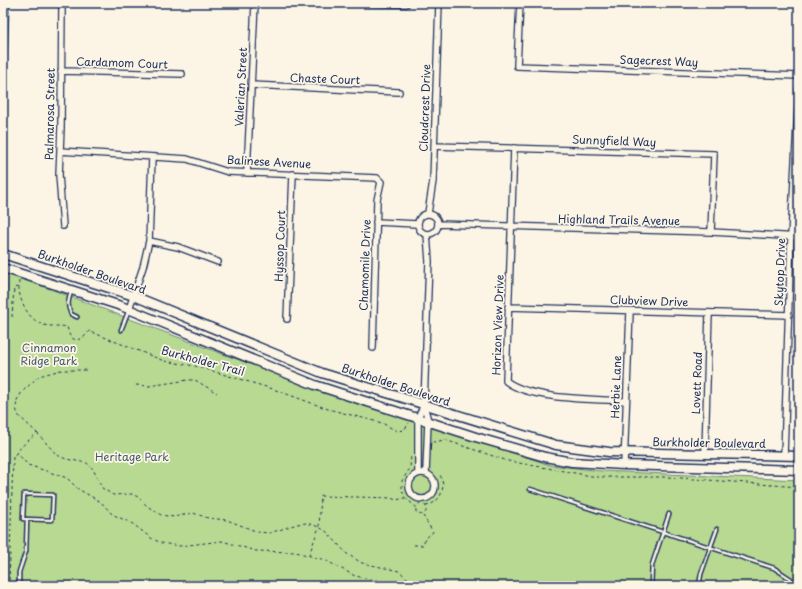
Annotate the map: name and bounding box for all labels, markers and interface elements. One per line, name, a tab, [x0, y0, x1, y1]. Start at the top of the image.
street label: Valerian Street	[230, 46, 251, 127]
street label: Sagecrest Way	[619, 51, 699, 70]
street label: Cardamom Court	[76, 52, 169, 73]
street label: Cloudcrest Drive	[414, 64, 435, 152]
street label: Palmarosa Street	[40, 67, 59, 160]
street label: Chaste Court	[290, 69, 361, 88]
street label: Sunnyfield Way	[572, 131, 656, 150]
street label: Balinese Avenue	[226, 151, 312, 172]
street label: Hyssop Court	[270, 209, 289, 282]
street label: Highland Trails Avenue	[558, 210, 680, 229]
street label: Chamomile Drive	[354, 219, 375, 311]
street label: Skytop Drive	[770, 238, 789, 306]
street label: Burkholder Boulevard	[36, 245, 149, 298]
street label: Horizon View Drive	[487, 274, 508, 376]
street label: Clubview Drive	[610, 291, 689, 310]
park label: Cinnamon Ridge Park	[20, 339, 78, 369]
street label: Burkholder Trail	[160, 341, 247, 380]
street label: Lovett Road	[687, 351, 706, 415]
street label: Herbie Lane	[606, 355, 625, 419]
street label: Burkholder Boulevard	[340, 359, 453, 410]
street label: Burkholder Boulevard	[652, 433, 766, 452]
park label: Heritage Park	[95, 448, 169, 465]

